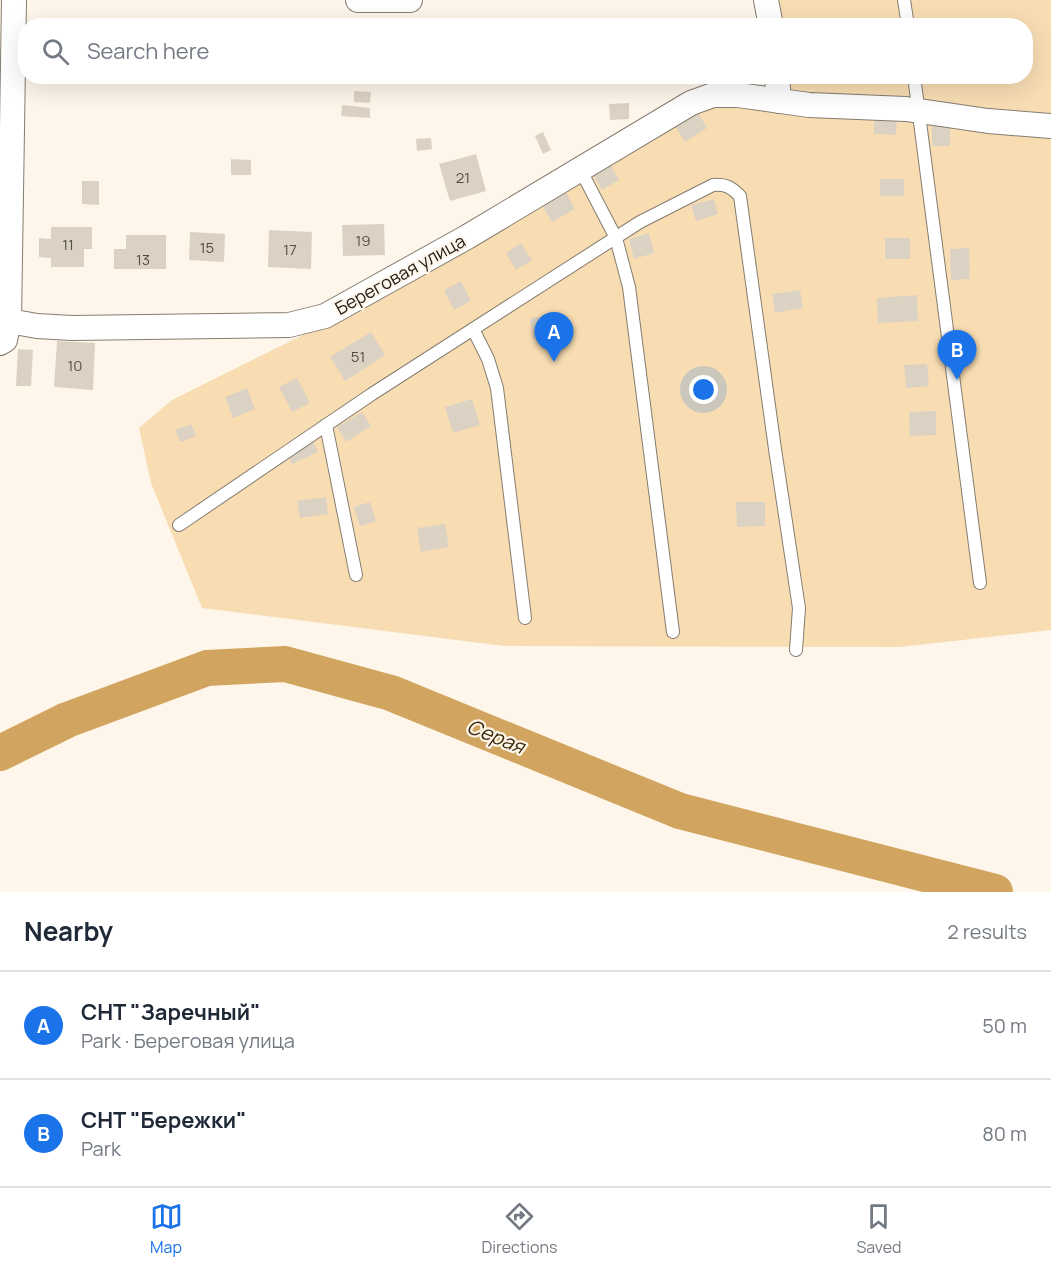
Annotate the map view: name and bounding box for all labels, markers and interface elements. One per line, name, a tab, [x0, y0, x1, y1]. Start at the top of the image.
search box	[18, 18, 1033, 84]
icon: search	[39, 35, 72, 68]
text: Search here	[87, 36, 209, 66]
house number: 21	[456, 167, 470, 188]
street label: Береговая улица	[331, 228, 469, 320]
house number: 19	[355, 230, 371, 251]
house number: 11	[62, 234, 74, 255]
house number: 15	[200, 237, 214, 258]
house number: 17	[283, 239, 297, 260]
house number: 13	[136, 249, 150, 270]
pin: A	[534, 312, 574, 362]
pin: B	[938, 330, 976, 380]
house number: 51	[351, 346, 365, 367]
house number: 10	[68, 355, 83, 376]
your location	[689, 375, 718, 404]
water label: Серая	[463, 712, 531, 760]
text: Nearby	[24, 913, 113, 949]
text: 2 results	[947, 918, 1027, 945]
text: СНТ "Заречный"	[81, 997, 261, 1027]
text: A	[37, 1012, 50, 1039]
text: 50 m	[982, 1012, 1027, 1039]
text: Park · Береговая улица	[81, 1027, 295, 1054]
text: СНТ "Бережки"	[81, 1105, 246, 1135]
text: B	[37, 1120, 50, 1147]
text: 80 m	[982, 1120, 1027, 1147]
text: Park	[81, 1135, 121, 1162]
tab: Map	[150, 1200, 183, 1258]
tab: Directions	[482, 1200, 557, 1258]
tab: Saved	[856, 1200, 901, 1258]

